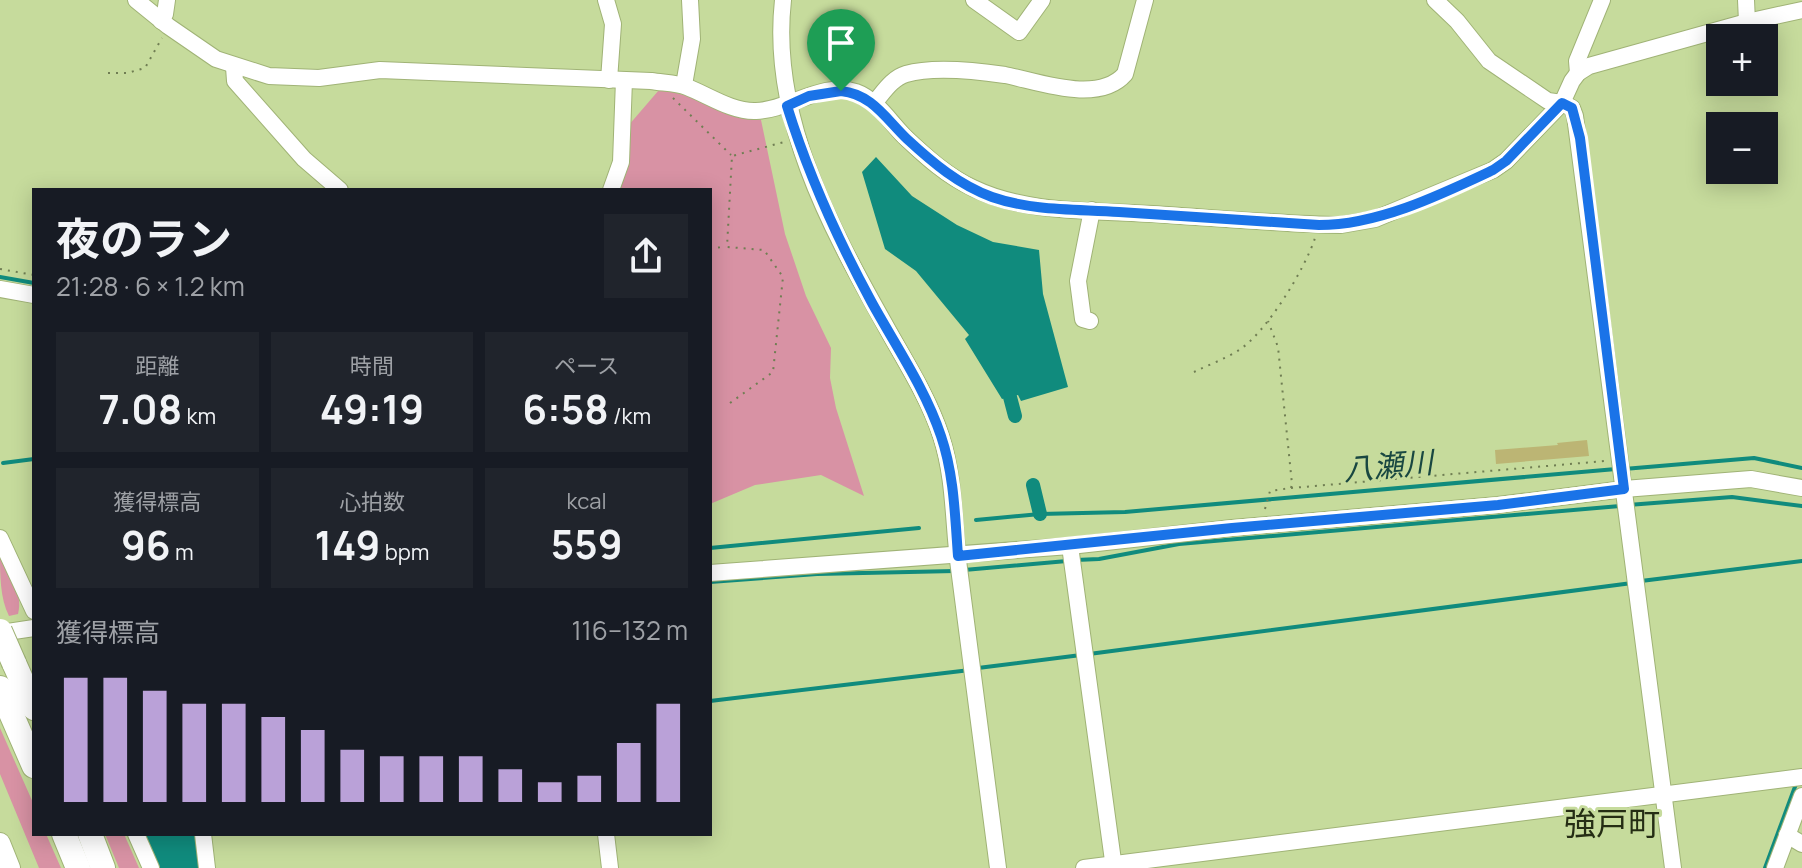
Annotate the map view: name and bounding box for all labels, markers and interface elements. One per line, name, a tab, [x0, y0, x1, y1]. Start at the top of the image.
pin	[807, 9, 875, 91]
icon: arrive	[819, 21, 863, 65]
map controls	[1706, 24, 1778, 184]
button: +	[1706, 24, 1778, 96]
button: −	[1706, 112, 1778, 184]
text: 夜のラン	[56, 208, 232, 268]
button: share	[604, 214, 688, 298]
text: 21:28 · 6 × 1.2 km	[56, 268, 245, 304]
text: 距離	[135, 351, 179, 381]
text: 時間	[350, 351, 394, 381]
text: ペース	[554, 351, 619, 381]
text: 7.08	[99, 381, 182, 436]
text: 49:19	[320, 381, 424, 436]
text: 6:58	[522, 381, 609, 436]
text: km	[182, 401, 216, 431]
text: /km	[609, 401, 651, 431]
water label: 八瀬川	[1341, 440, 1438, 489]
text: kcal	[567, 486, 607, 516]
text: 獲得標高	[113, 487, 201, 517]
text: 心拍数	[339, 487, 405, 517]
text: 559	[551, 516, 623, 571]
text: 96	[121, 517, 171, 572]
text: 149	[315, 517, 380, 572]
text: m	[171, 537, 194, 567]
text: bpm	[380, 537, 429, 567]
text: 116–132 m	[571, 612, 688, 648]
text: 獲得標高	[56, 614, 160, 650]
district label: 強戸町	[1564, 801, 1660, 845]

